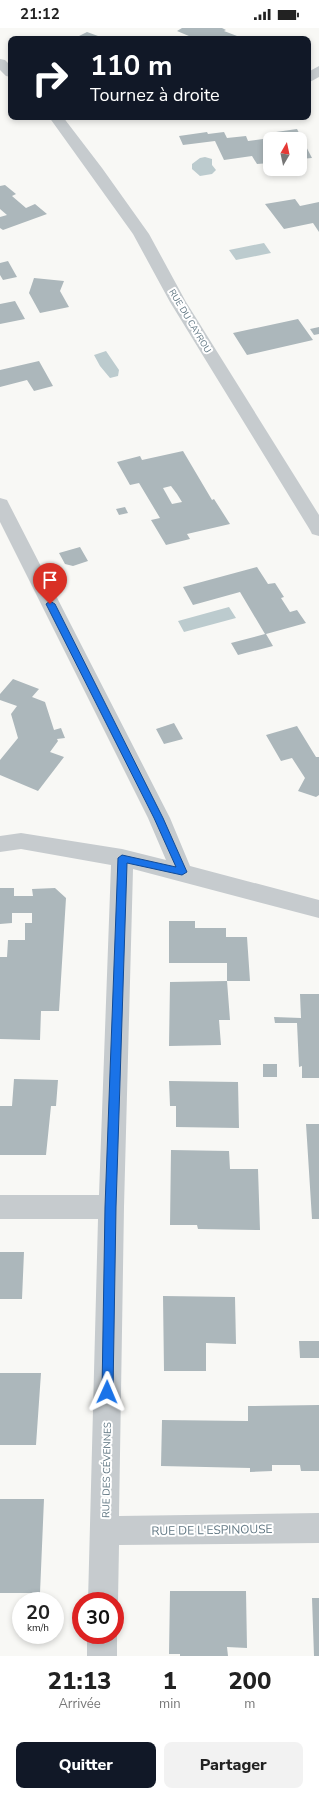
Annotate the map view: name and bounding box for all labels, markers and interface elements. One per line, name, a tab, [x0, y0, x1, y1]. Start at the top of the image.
text: 21:12	[20, 4, 60, 24]
text: 110 m	[90, 47, 173, 85]
icon: right	[24, 52, 76, 104]
text: Tournez à droite	[90, 83, 220, 107]
north arrow	[263, 132, 307, 176]
map controls	[263, 132, 307, 176]
street label: RUE DU CAYROU	[166, 287, 214, 355]
pin	[33, 563, 67, 604]
icon: arrive	[39, 569, 61, 591]
position arrow	[86, 1371, 128, 1413]
street label: RUE DES CÉVENNES	[99, 1422, 115, 1518]
street label: RUE DE L'ESPINOUSE	[151, 1521, 273, 1539]
speed limit sign: 30	[72, 1592, 124, 1644]
text: 20	[26, 1599, 50, 1626]
text: km/h	[27, 1621, 49, 1635]
text: 21:13	[48, 1665, 111, 1697]
text: 1	[163, 1665, 177, 1697]
text: 200	[228, 1665, 271, 1697]
text: Arrivée	[58, 1695, 101, 1713]
text: min	[159, 1695, 181, 1713]
text: m	[244, 1695, 255, 1713]
button: Quitter	[16, 1742, 156, 1788]
button: Partager	[164, 1742, 303, 1788]

